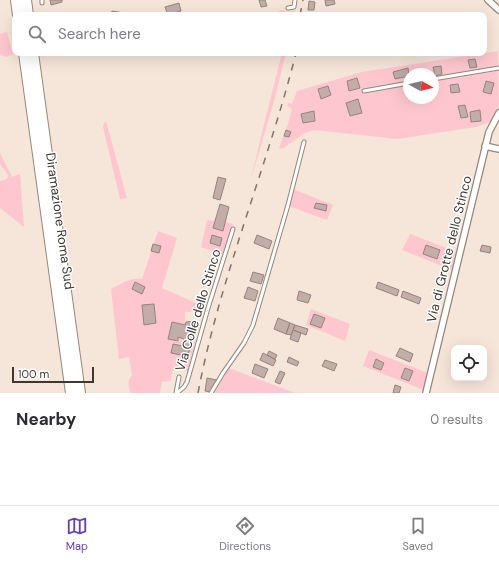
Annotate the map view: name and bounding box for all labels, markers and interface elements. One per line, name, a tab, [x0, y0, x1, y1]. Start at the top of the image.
search box	[12, 12, 487, 56]
icon: search	[26, 23, 48, 45]
text: Search here	[58, 24, 141, 44]
north arrow	[403, 68, 439, 104]
street label: Diramazione Roma Sud	[42, 151, 78, 291]
street label: Via di Grotte dello Stinco	[423, 174, 476, 324]
street label: Via Colle dello Stinco	[171, 247, 225, 373]
map controls	[451, 345, 487, 381]
button: locate	[451, 345, 487, 381]
scale bar	[12, 365, 94, 384]
text: 100 m	[18, 367, 49, 381]
text: Nearby	[16, 408, 76, 430]
text: 0 results	[430, 411, 483, 428]
tab: Map	[66, 515, 88, 553]
tab: Directions	[219, 515, 271, 553]
tab: Saved	[402, 515, 433, 553]

